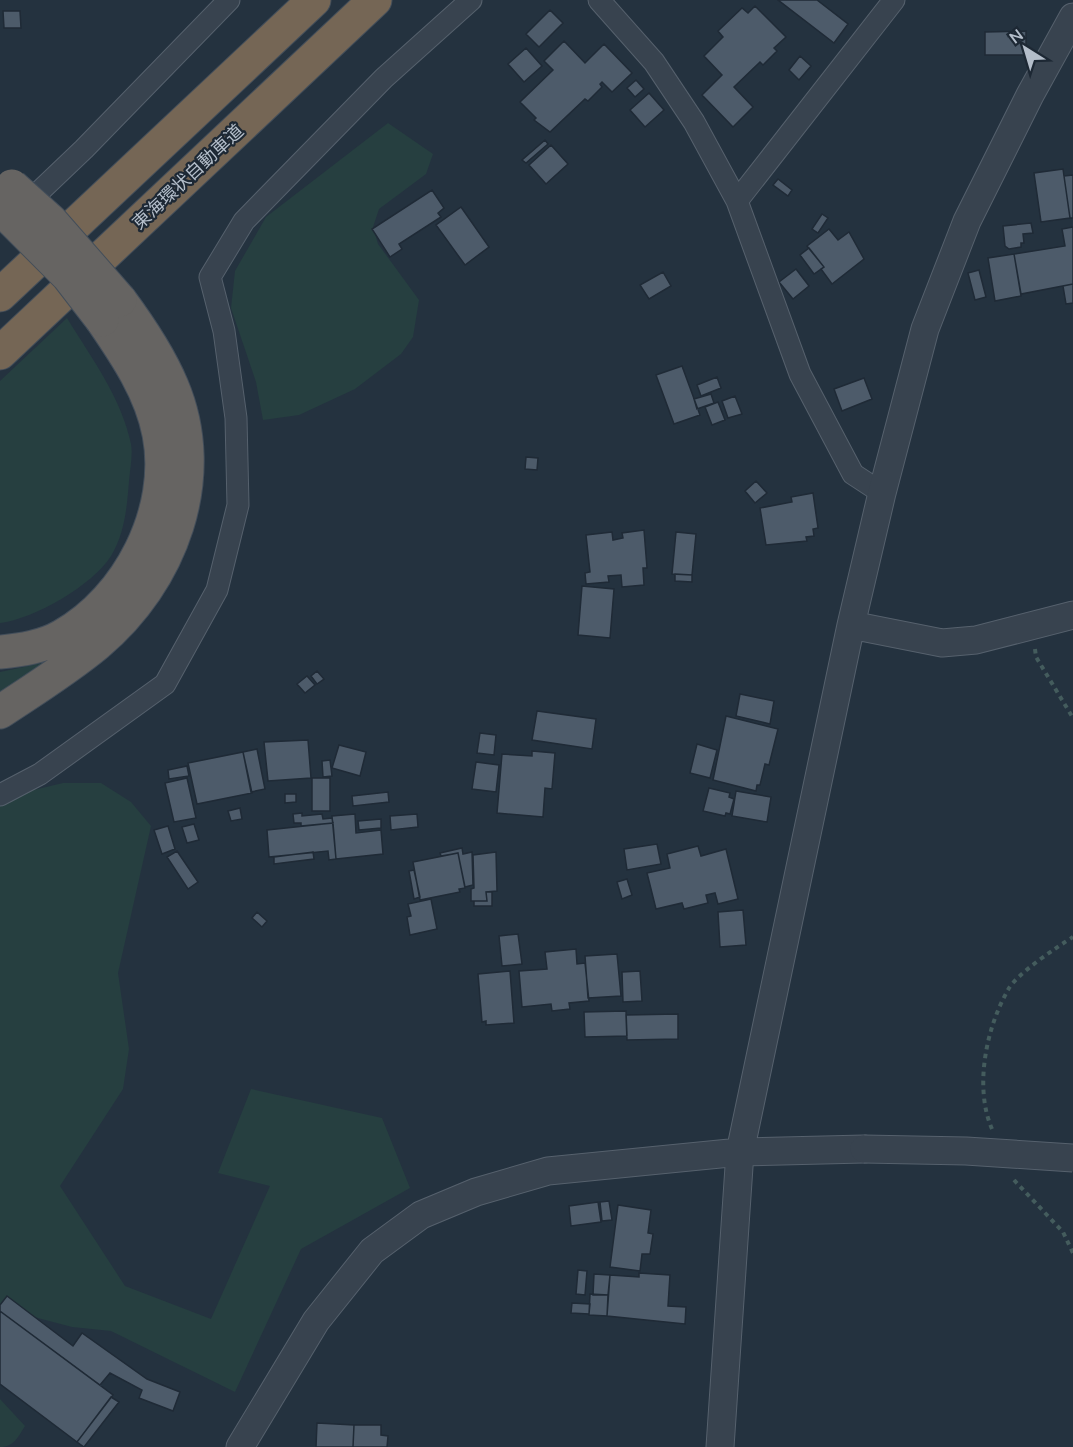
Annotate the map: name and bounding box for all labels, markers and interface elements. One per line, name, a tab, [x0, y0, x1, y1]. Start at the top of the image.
north arrow	[995, 18, 1055, 78]
text: N	[1005, 24, 1027, 48]
street label: 東海環状自動車道	[127, 119, 248, 234]

